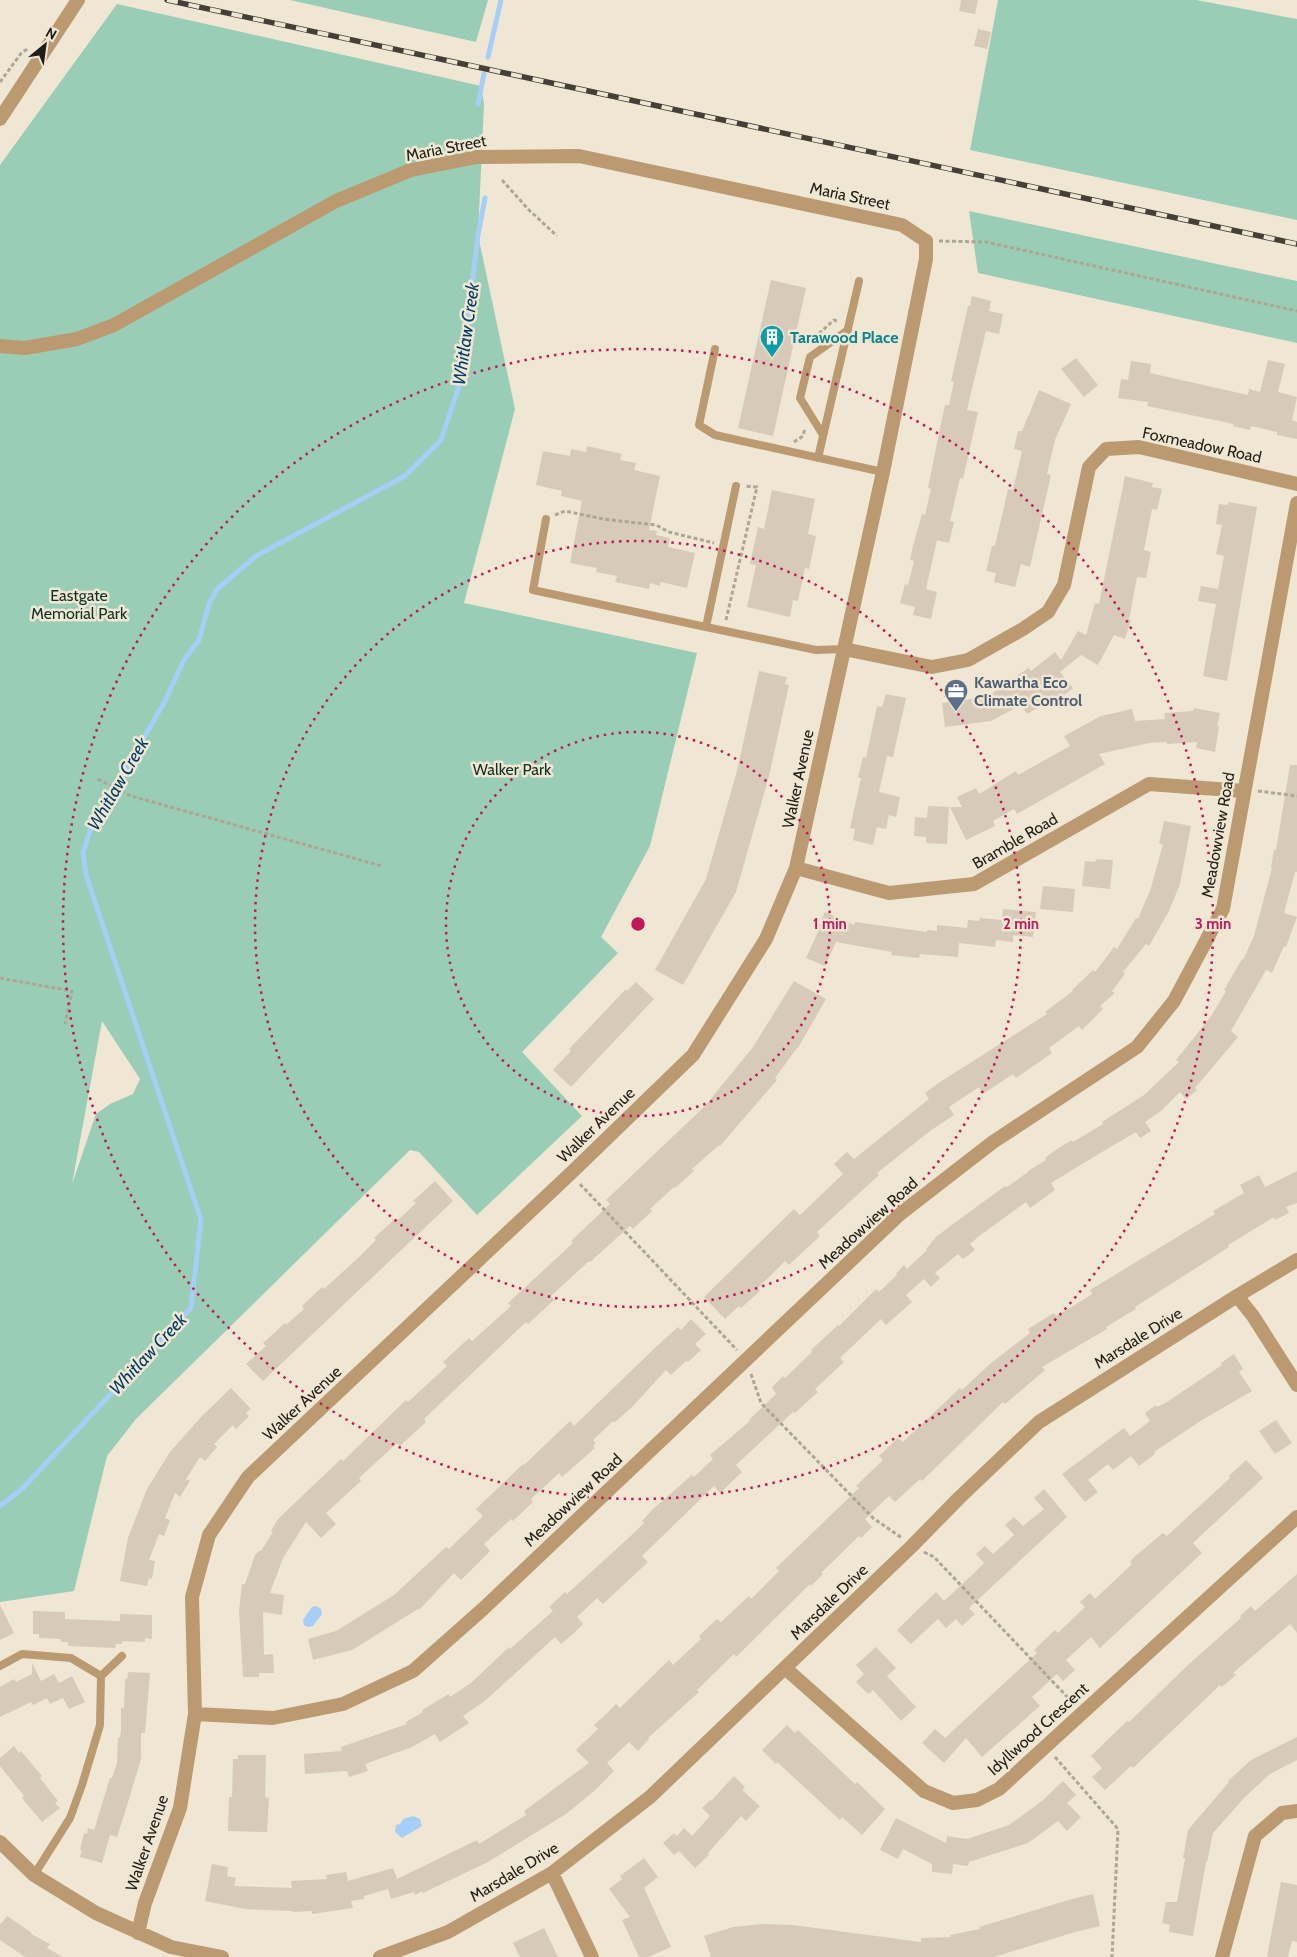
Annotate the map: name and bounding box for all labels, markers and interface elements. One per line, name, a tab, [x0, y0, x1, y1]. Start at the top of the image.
north arrow	[20, 20, 70, 70]
text: N	[43, 23, 60, 44]
street label: Maria Street	[404, 131, 488, 165]
street label: Maria Street	[808, 178, 892, 214]
water label: Whitlaw Creek	[448, 280, 484, 387]
building icon: Tarawood Place	[759, 324, 785, 358]
place label: Tarawood Place	[790, 328, 899, 347]
street label: Foxmeadow Road	[1141, 423, 1263, 467]
park label: Eastgate Memorial Park	[31, 586, 128, 623]
place label: Kawartha Eco Climate Control	[974, 673, 1082, 710]
office icon: Kawartha Eco Climate Control	[943, 678, 969, 712]
street label: Walker Avenue	[778, 728, 818, 830]
water label: Whitlaw Creek	[83, 733, 154, 834]
park label: Walker Park	[473, 760, 552, 779]
street label: Meadowview Road	[1198, 771, 1238, 899]
street label: Bramble Road	[969, 809, 1061, 873]
centre of rings	[629, 915, 647, 933]
text: 1 min	[813, 915, 847, 933]
text: 2 min	[1003, 915, 1039, 933]
text: 3 min	[1195, 915, 1231, 933]
street label: Walker Avenue	[553, 1083, 639, 1167]
street label: Meadowview Road	[814, 1173, 922, 1273]
street label: Marsdale Drive	[1090, 1303, 1186, 1373]
water label: Whitlaw Creek	[105, 1308, 192, 1399]
street label: Walker Avenue	[259, 1362, 345, 1444]
street label: Meadowview Road	[520, 1450, 626, 1550]
street label: Marsdale Drive	[786, 1560, 872, 1644]
street label: Idyllwood Crescent	[984, 1678, 1093, 1779]
street label: Walker Avenue	[122, 1792, 172, 1894]
street label: Marsdale Drive	[466, 1838, 562, 1906]

